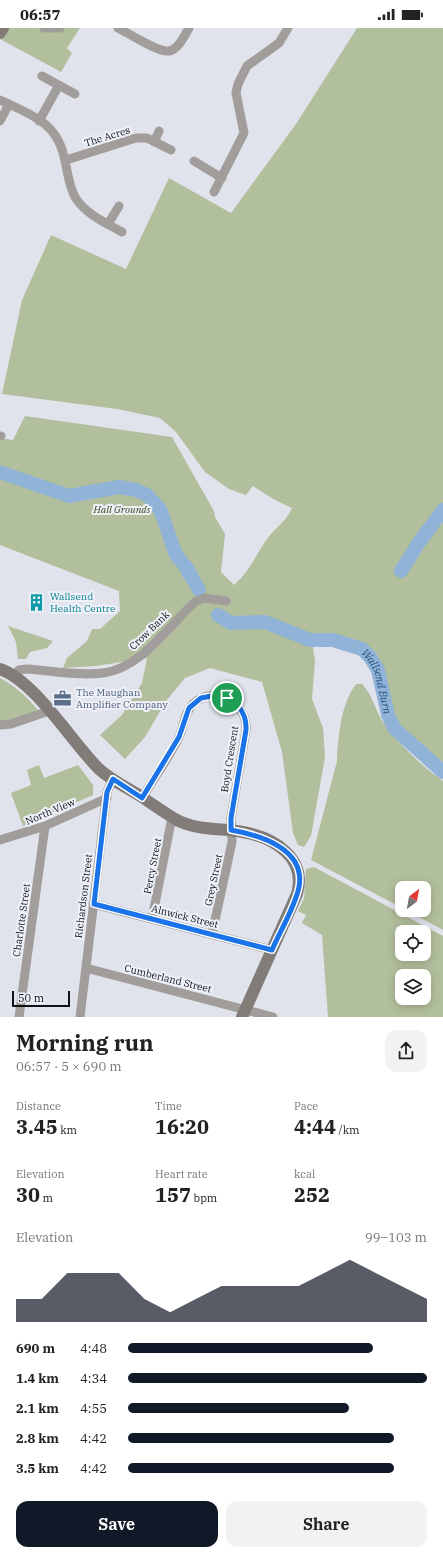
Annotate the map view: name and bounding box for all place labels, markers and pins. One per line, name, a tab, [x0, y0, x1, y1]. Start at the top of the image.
place label: Wallsend Health Centre	[50, 590, 115, 615]
building icon: Wallsend Health Centre	[27, 592, 47, 612]
pin	[210, 681, 244, 715]
place label: The Maughan Amplifier Company	[76, 686, 169, 711]
office icon: The Maughan Amplifier Company	[53, 688, 73, 708]

